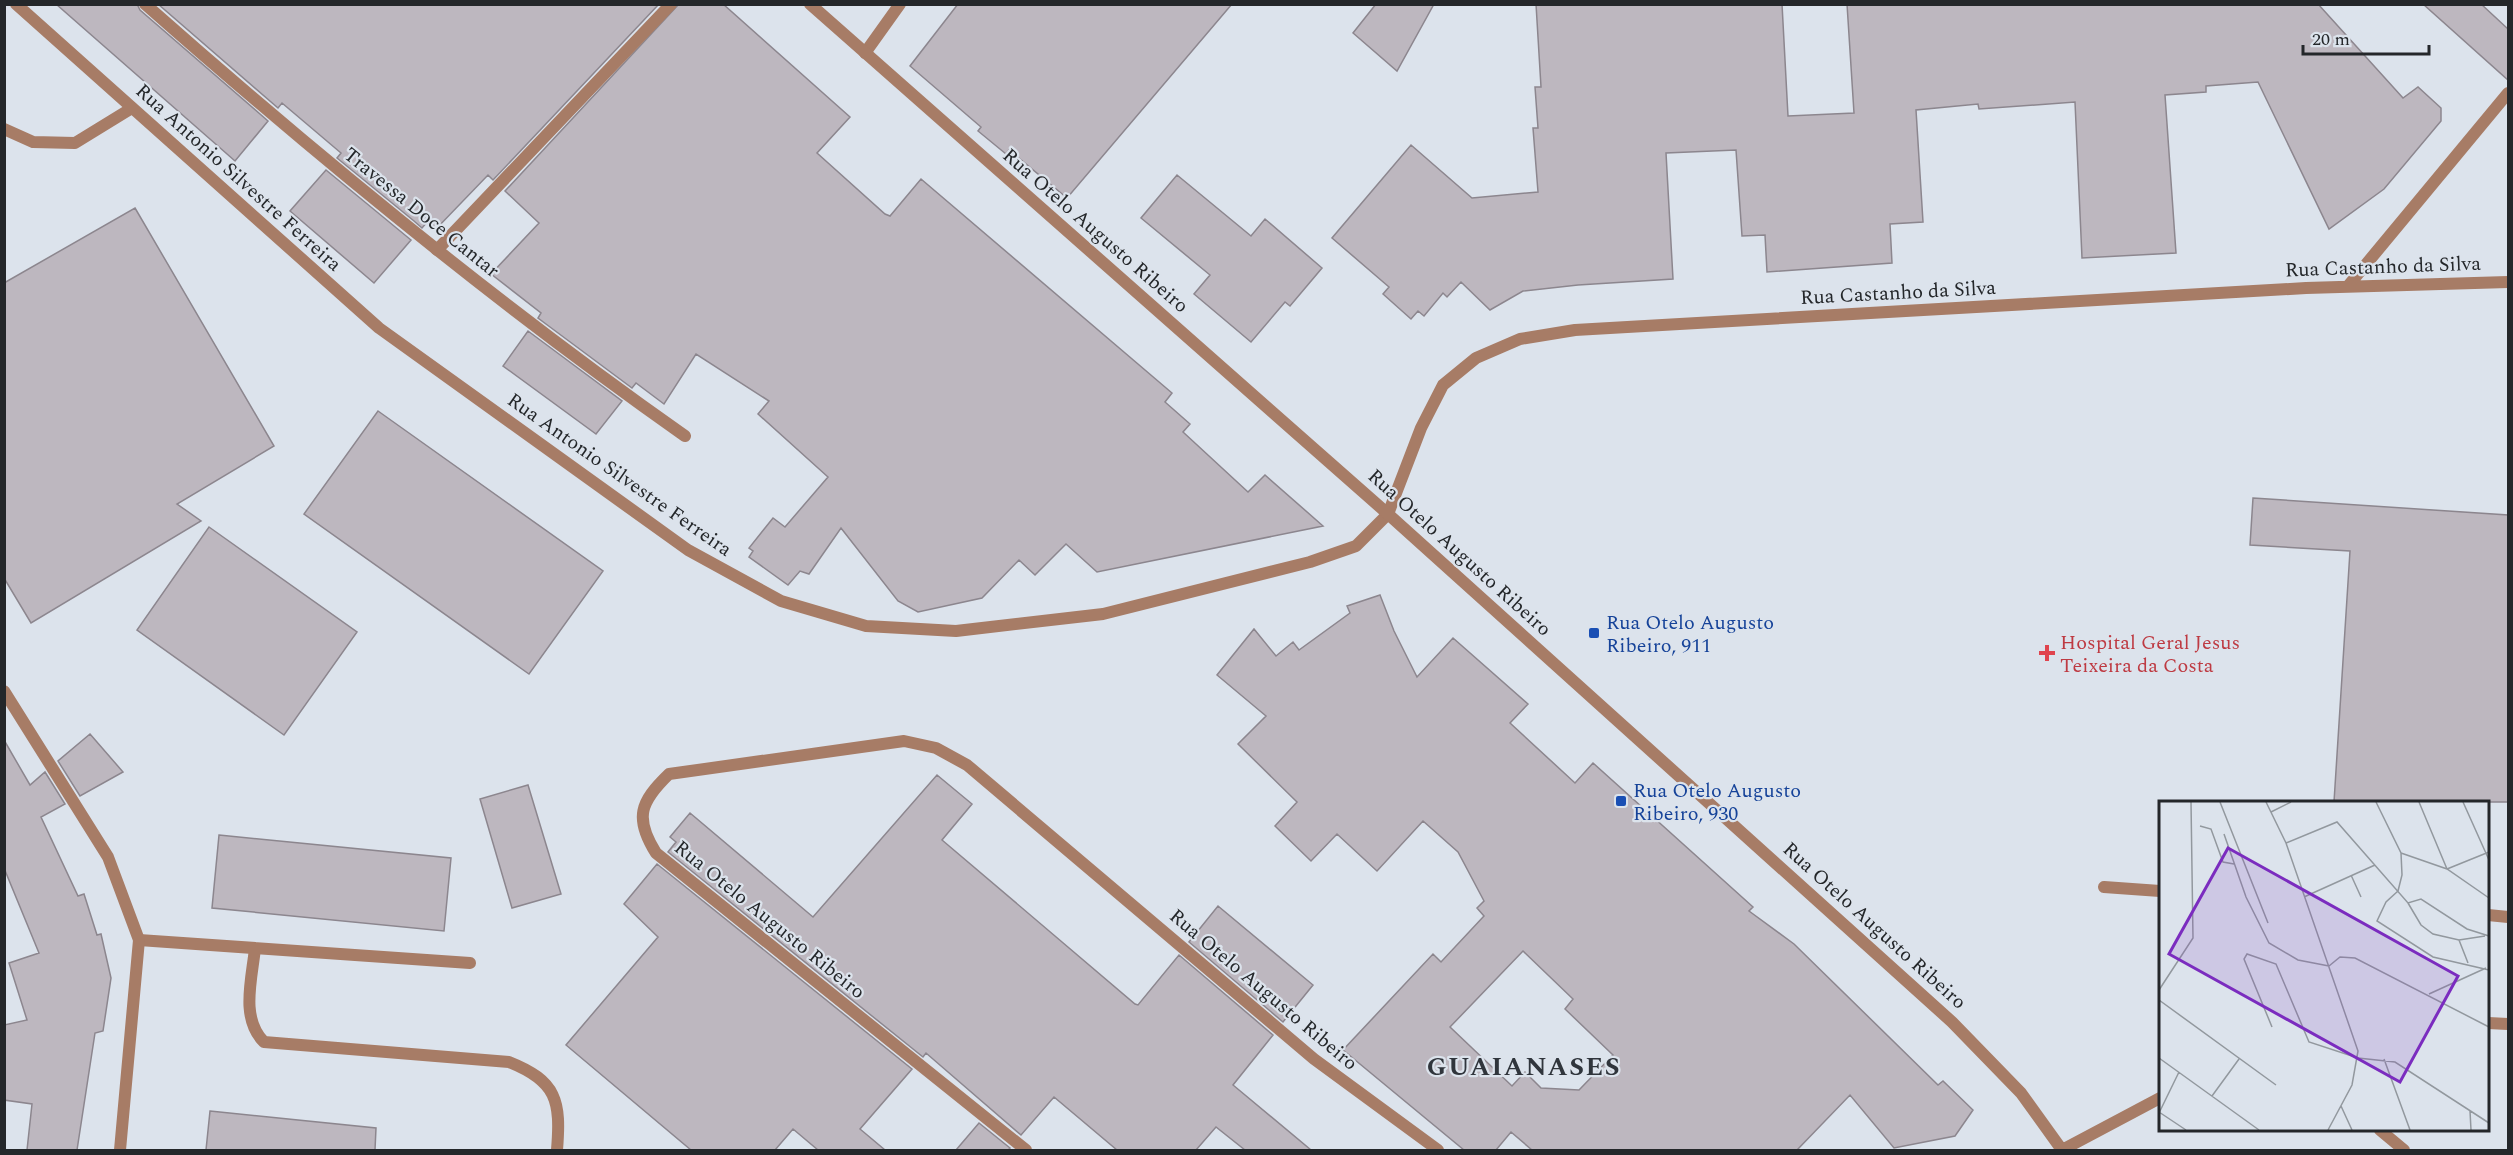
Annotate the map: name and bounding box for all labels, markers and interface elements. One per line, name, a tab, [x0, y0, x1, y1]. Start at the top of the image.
scale bar	[2303, 18, 2429, 56]
text: 20 m	[2312, 26, 2350, 53]
street label: Rua Antonio Silvestre Ferreira	[128, 77, 348, 279]
street label: Travessa Doce Cantar	[337, 140, 506, 285]
street label: Rua Otelo Augusto Ribeiro	[995, 141, 1195, 320]
street label: Rua Castanho da Silva	[2285, 249, 2482, 285]
street label: Rua Castanho da Silva	[1799, 273, 1997, 313]
street label: Rua Antonio Silvestre Ferreira	[501, 385, 738, 564]
street label: Rua Otelo Augusto Ribeiro	[1361, 462, 1558, 644]
place label: Rua Otelo Augusto Ribeiro, 911	[1606, 608, 1774, 661]
marker: Rua Otelo Augusto Ribeiro, 911	[1587, 626, 1601, 640]
place label: Hospital Geral Jesus Teixeira da Costa	[2060, 628, 2240, 681]
marker: Hospital Geral Jesus Teixeira da Costa	[2038, 644, 2056, 662]
place label: Rua Otelo Augusto Ribeiro, 930	[1633, 776, 1801, 829]
marker: Rua Otelo Augusto Ribeiro, 930	[1614, 794, 1628, 808]
inset map	[2159, 801, 2489, 1131]
street label: Rua Otelo Augusto Ribeiro	[667, 833, 872, 1006]
street label: Rua Otelo Augusto Ribeiro	[1776, 835, 1973, 1017]
street label: Rua Otelo Augusto Ribeiro	[1162, 902, 1364, 1078]
district label: GUAIANASES	[1427, 1047, 1621, 1087]

